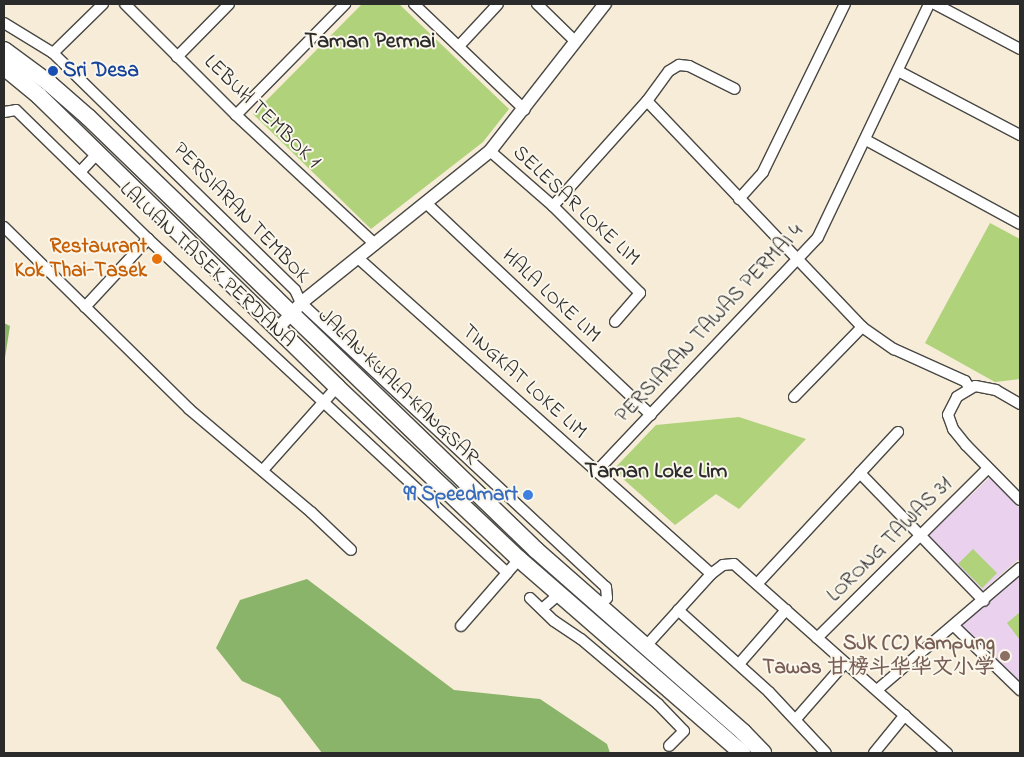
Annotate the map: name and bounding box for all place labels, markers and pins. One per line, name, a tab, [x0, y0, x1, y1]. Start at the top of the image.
place label: Sri Desa	[63, 58, 139, 84]
marker: Sri Desa	[47, 65, 59, 77]
place label: Restaurant Kok Thai-Tasek	[14, 234, 147, 284]
marker: Restaurant Kok Thai-Tasek	[151, 253, 163, 265]
place label: 99 Speedmart	[403, 482, 518, 508]
marker: 99 Speedmart	[522, 489, 534, 501]
place label: SJK (C) Kampung Tawas 甘榜斗华华文小学	[763, 631, 995, 681]
marker: SJK (C) Kampung Tawas 甘榜斗华华文小学	[999, 650, 1011, 662]

